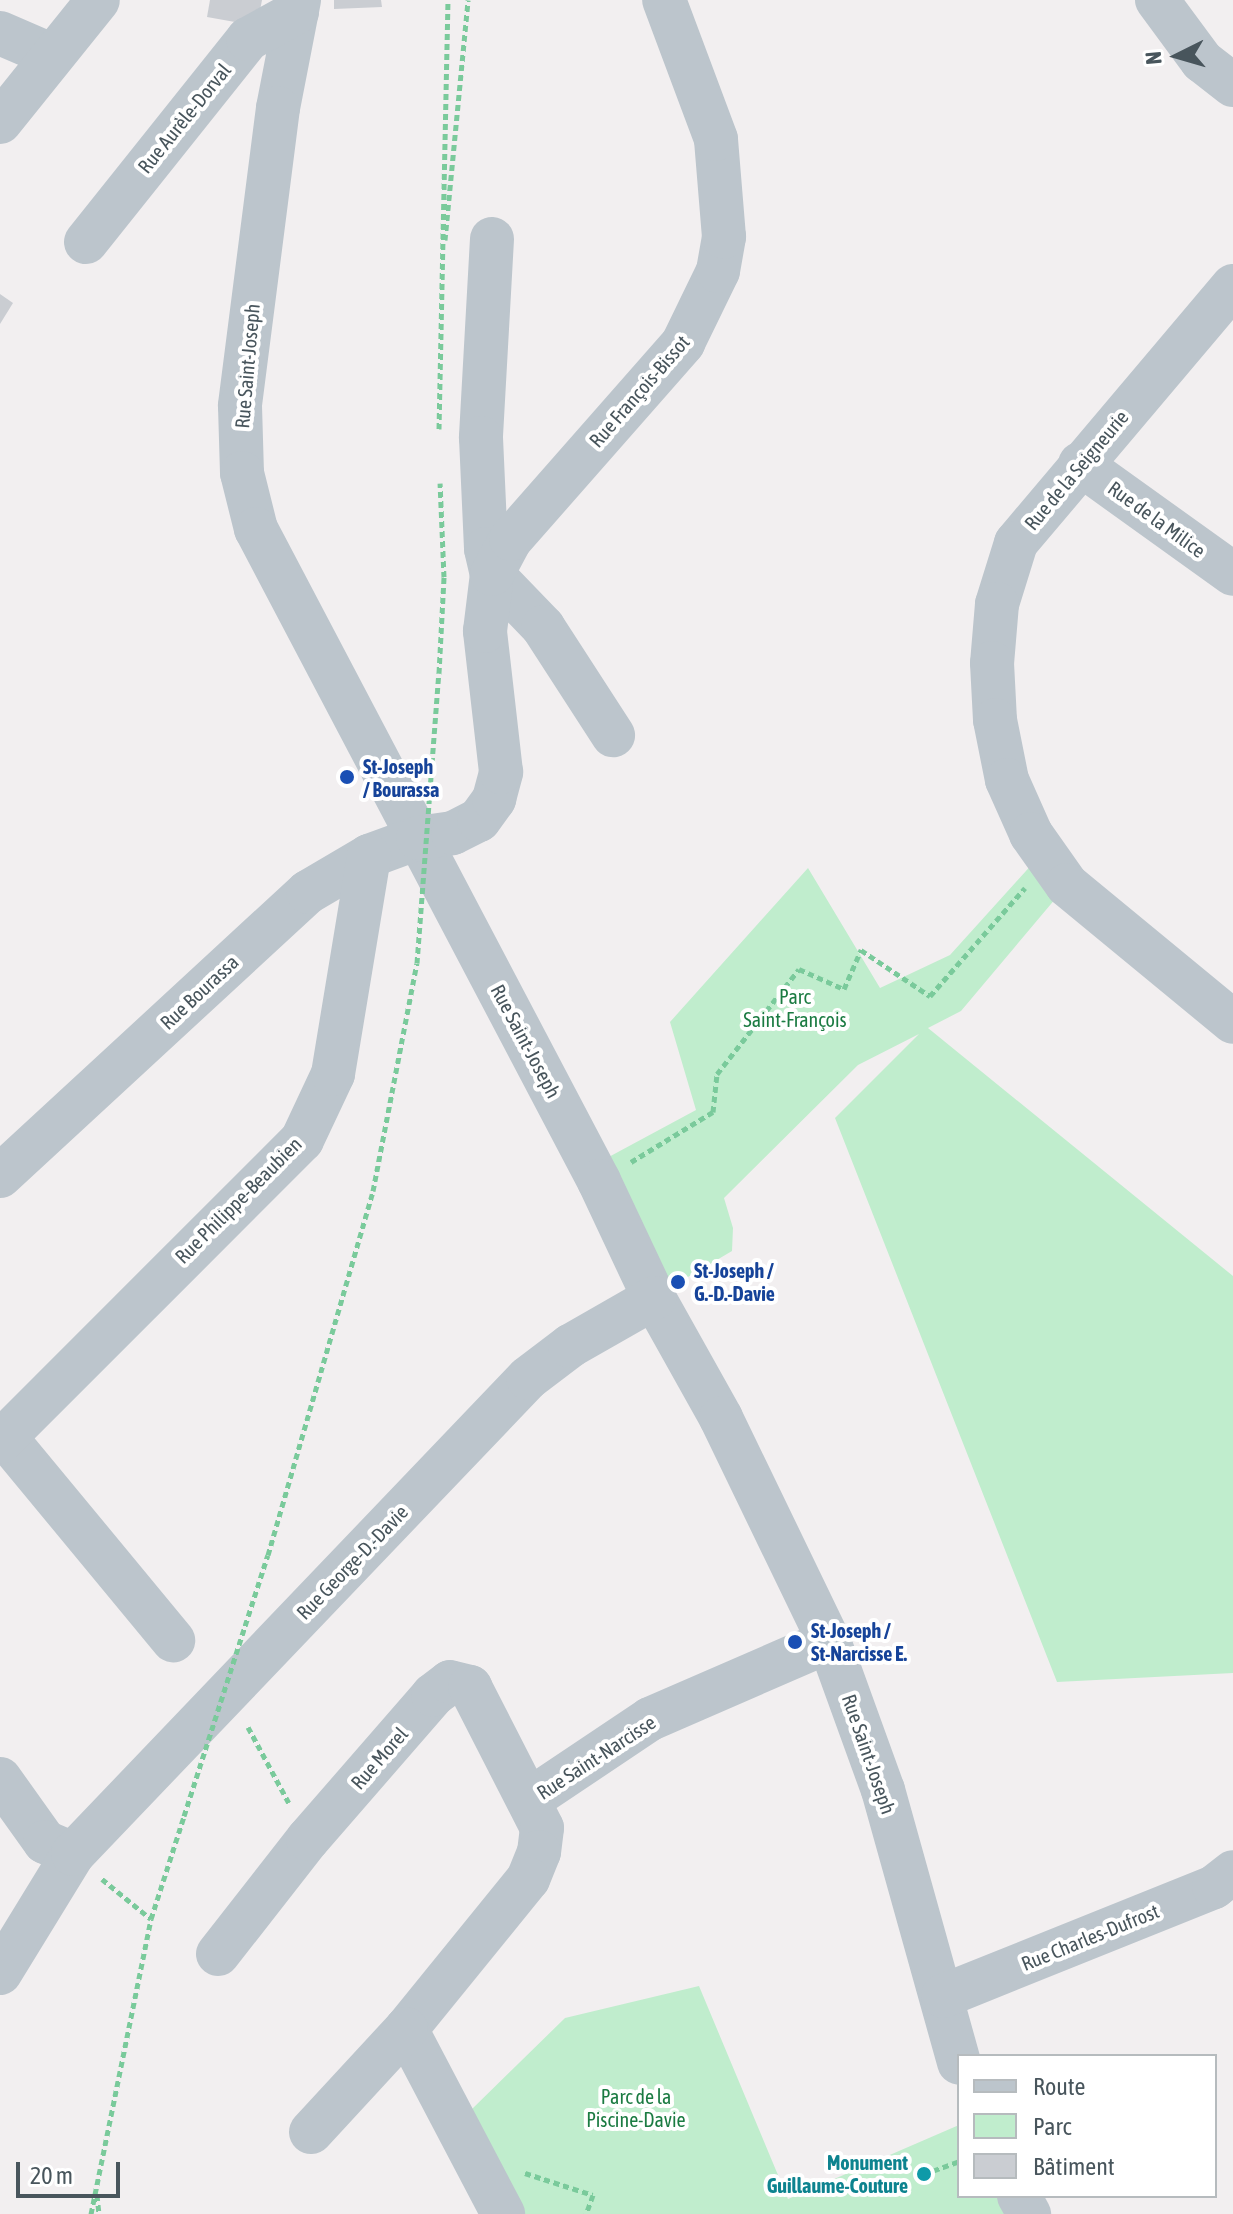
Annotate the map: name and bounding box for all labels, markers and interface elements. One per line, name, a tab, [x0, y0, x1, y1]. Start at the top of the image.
north arrow	[1137, 16, 1217, 96]
text: N	[1140, 50, 1167, 66]
street label: Rue Aurèle-Dorval	[132, 58, 236, 178]
street label: Rue Saint-Joseph	[230, 303, 264, 429]
street label: Rue François-Bissot	[584, 330, 694, 452]
street label: Rue de la Seigneurie	[1019, 405, 1133, 535]
street label: Rue de la Milice	[1104, 476, 1210, 562]
place label: St-Joseph / Bourassa	[363, 754, 439, 801]
marker: St-Joseph / Bourassa	[338, 768, 356, 786]
street label: Rue Bourassa	[155, 950, 243, 1034]
street label: Rue Saint-Joseph	[486, 980, 566, 1102]
park label: Parc Saint-François	[743, 985, 847, 1032]
street label: Rue Philippe-Beaubien	[170, 1132, 306, 1268]
place label: St-Joseph / G.-D.-Davie	[694, 1258, 775, 1305]
marker: St-Joseph / G.-D.-Davie	[669, 1273, 687, 1291]
street label: Rue George-D.-Davie	[291, 1500, 413, 1624]
place label: St-Joseph / St-Narcisse E.	[811, 1618, 907, 1665]
marker: St-Joseph / St-Narcisse E.	[786, 1633, 804, 1651]
street label: Rue Saint-Joseph	[837, 1691, 901, 1817]
street label: Rue Saint-Narcisse	[532, 1710, 660, 1804]
street label: Rue Morel	[345, 1722, 413, 1794]
street label: Rue Charles-Dufrost	[1018, 1899, 1162, 1975]
legend	[957, 2054, 1217, 2198]
text: Route	[1033, 2073, 1085, 2100]
park label: Parc de la Piscine-Davie	[586, 2085, 686, 2132]
text: Parc	[1033, 2113, 1071, 2140]
scale bar	[20, 2146, 124, 2196]
place label: Monument Guillaume-Couture	[767, 2150, 908, 2197]
text: Bâtiment	[1033, 2153, 1115, 2180]
text: 20 m	[30, 2162, 73, 2189]
marker: Monument Guillaume-Couture	[915, 2165, 933, 2183]

